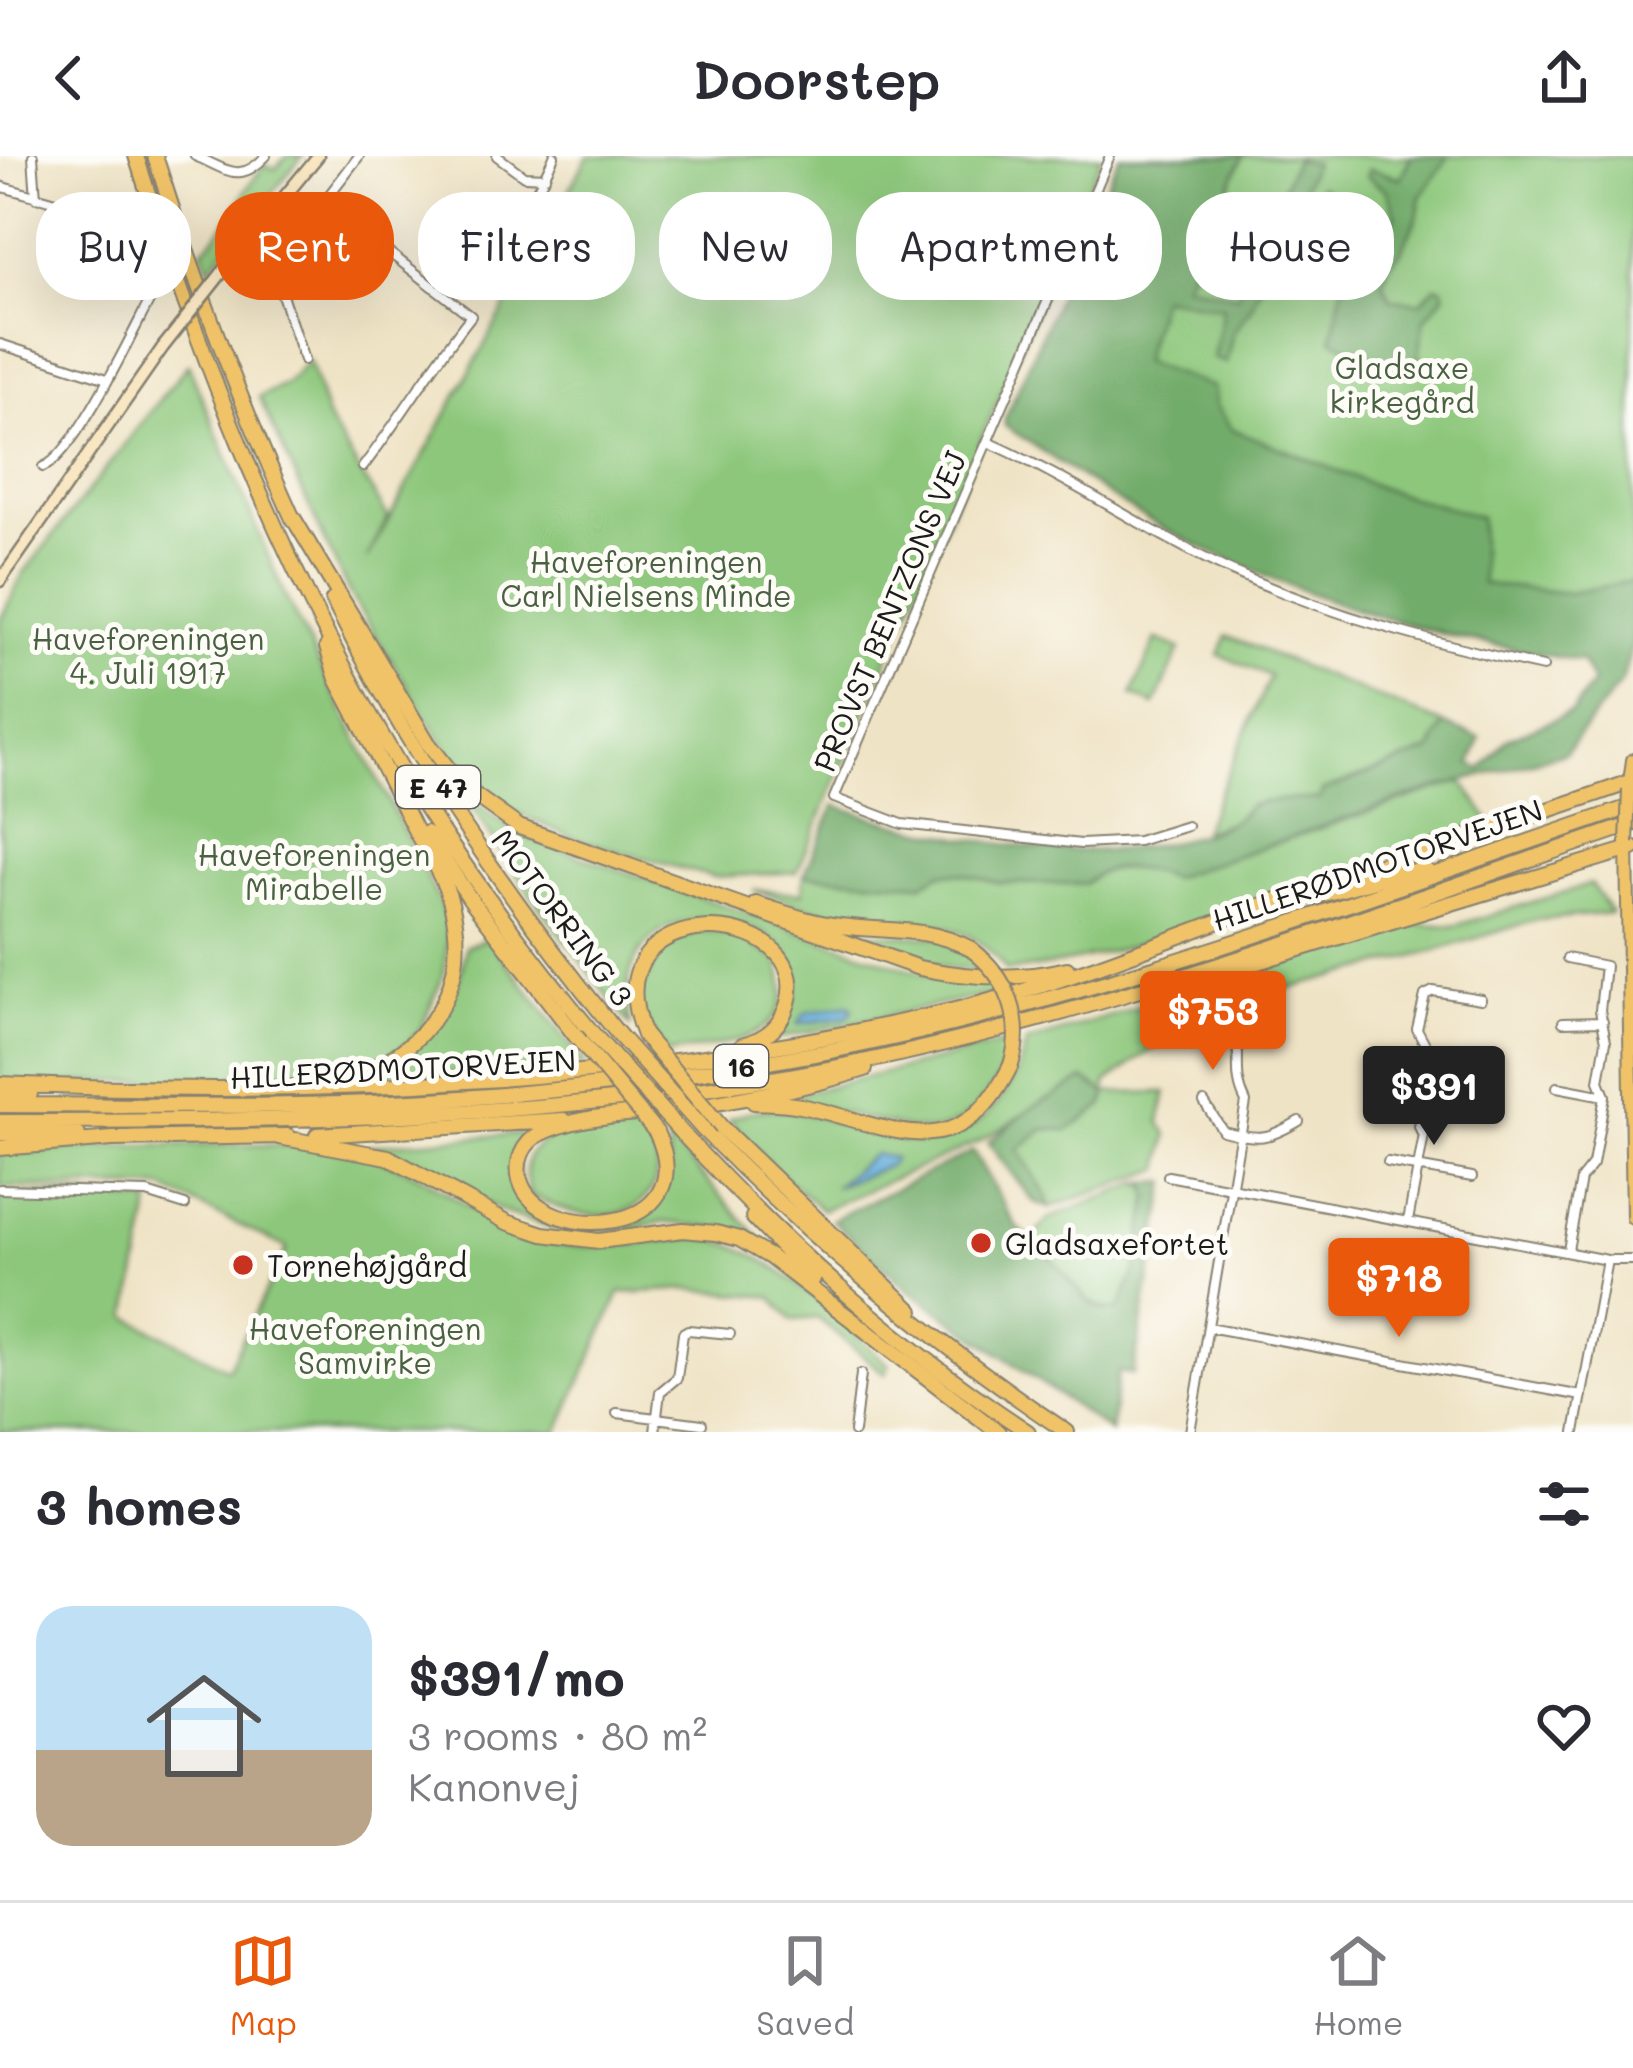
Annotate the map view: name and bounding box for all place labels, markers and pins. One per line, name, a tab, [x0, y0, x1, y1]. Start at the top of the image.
pin: $753	[1142, 971, 1284, 1073]
pin: $391	[1363, 1046, 1505, 1148]
place label: Gladsaxefortet	[1005, 1223, 1229, 1263]
marker: Gladsaxefortet	[968, 1230, 994, 1256]
pin: $718	[1328, 1238, 1470, 1340]
place label: Tornehøjgård	[267, 1245, 467, 1285]
marker: Tornehøjgård	[230, 1252, 256, 1278]

